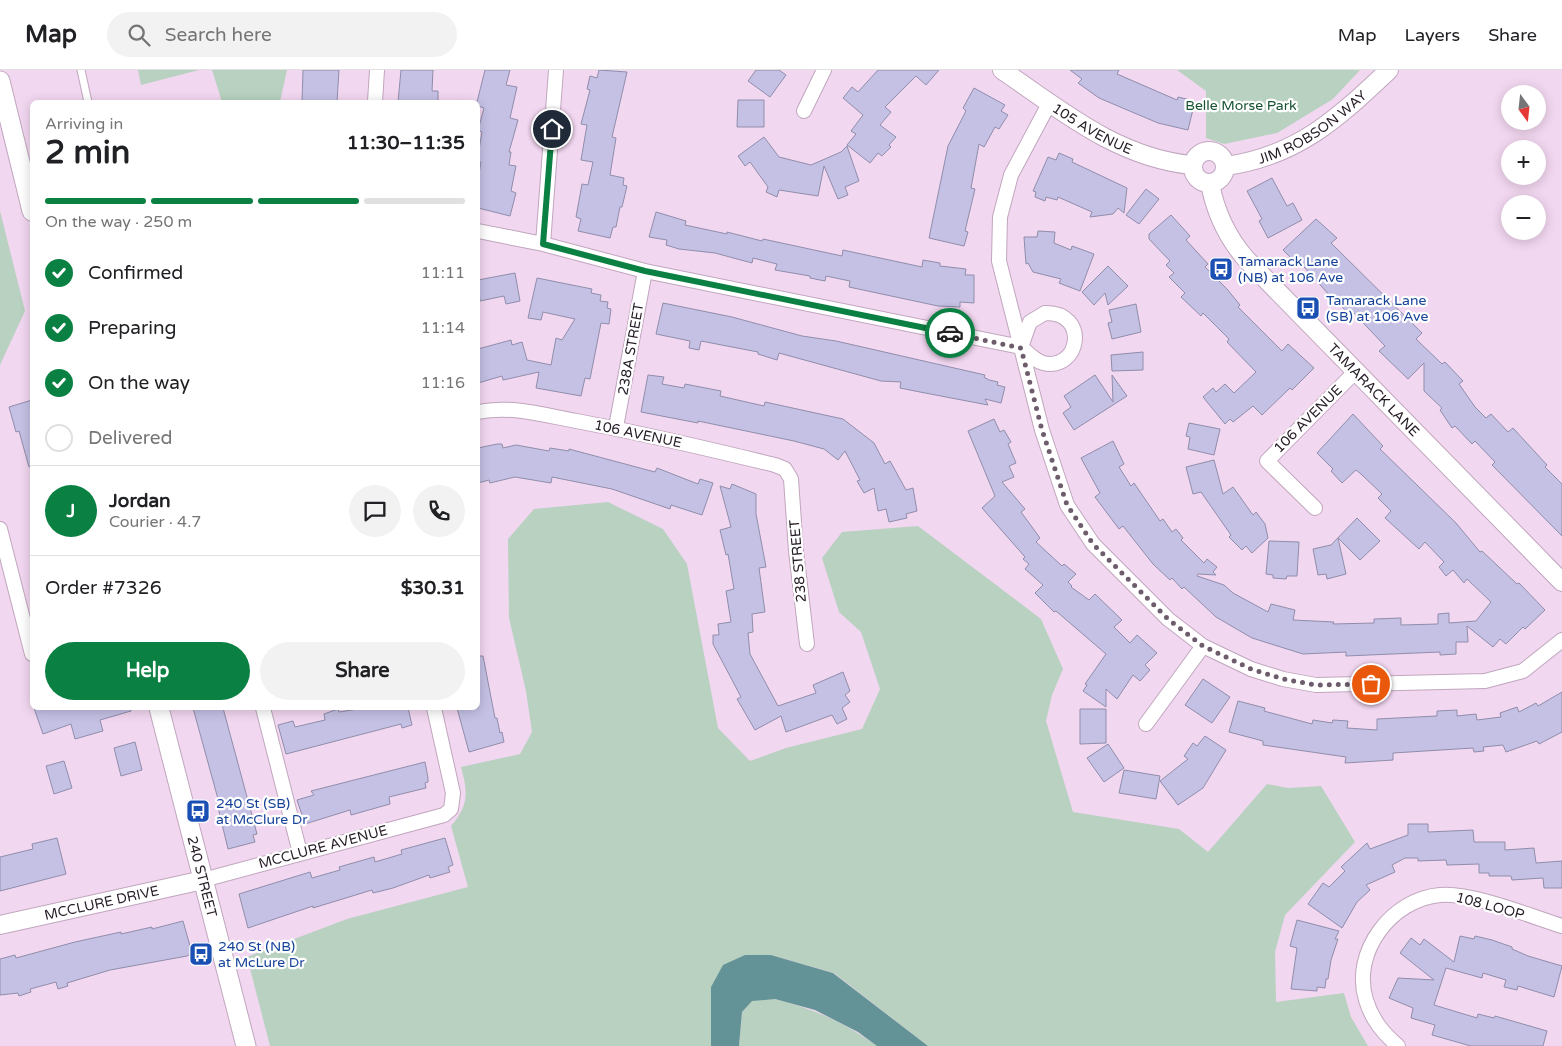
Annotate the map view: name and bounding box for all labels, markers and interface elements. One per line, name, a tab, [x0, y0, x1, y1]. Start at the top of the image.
search box	[107, 12, 457, 57]
text: Map	[25, 20, 77, 49]
icon: search	[125, 21, 153, 49]
text: Search here	[165, 24, 272, 46]
text: Map	[1338, 24, 1377, 46]
text: Layers	[1405, 24, 1460, 46]
text: Share	[1488, 24, 1537, 46]
north arrow	[1501, 85, 1546, 130]
map controls	[1501, 85, 1546, 240]
street label: JIM ROBSON WAY	[1256, 87, 1370, 167]
park label: Belle Morse Park	[1185, 97, 1297, 114]
street label: 105 AVENUE	[1049, 99, 1135, 158]
pin	[531, 108, 573, 150]
text: Arriving in	[45, 114, 123, 134]
icon: home	[538, 115, 566, 143]
text: 11:30–11:35	[347, 132, 465, 154]
text: 2 min	[45, 134, 130, 172]
button: +	[1501, 140, 1546, 185]
button: −	[1501, 195, 1546, 240]
text: On the way · 250 m	[45, 212, 192, 232]
place label: Tamarack Lane (NB) at 106 Ave	[1238, 253, 1343, 286]
bus stop icon: Tamarack Lane (NB) at 106 Ave	[1208, 256, 1234, 282]
icon: check	[45, 259, 73, 287]
text: Confirmed	[88, 262, 183, 284]
text: 11:11	[421, 263, 465, 283]
place label: Tamarack Lane (SB) at 106 Ave	[1326, 292, 1428, 325]
bus stop icon: Tamarack Lane (SB) at 106 Ave	[1295, 295, 1321, 321]
street label: 238A STREET	[615, 301, 648, 396]
courier	[925, 308, 975, 358]
icon: check	[45, 314, 73, 342]
text: Preparing	[88, 317, 177, 339]
text: 11:14	[421, 318, 465, 338]
icon: car	[936, 319, 964, 347]
street label: TAMARACK LANE	[1325, 340, 1423, 440]
icon: check	[45, 369, 73, 397]
text: On the way	[88, 372, 190, 394]
text: 11:16	[421, 373, 465, 393]
street label: 106 AVENUE	[1270, 381, 1346, 457]
street label: 106 AVENUE	[593, 416, 683, 452]
text: Delivered	[88, 427, 173, 449]
button: chat	[349, 485, 401, 537]
button: phone	[413, 485, 465, 537]
text: Jordan	[109, 490, 171, 512]
text: J	[67, 500, 75, 522]
text: Courier · 4.7	[109, 512, 201, 532]
street label: 238 STREET	[786, 518, 810, 603]
text: Order #7326	[45, 577, 162, 599]
text: $30.31	[401, 577, 465, 599]
button: Help	[45, 642, 250, 700]
button: Share	[260, 642, 465, 700]
pin	[1350, 663, 1392, 705]
icon: bag	[1357, 670, 1385, 698]
place label: 240 St (SB) at McClure Dr	[216, 795, 308, 828]
bus stop icon: 240 St (SB) at McClure Dr	[185, 798, 211, 824]
street label: MCCLURE AVENUE	[257, 822, 389, 872]
street label: 240 STREET	[184, 834, 221, 919]
street label: MCCLURE DRIVE	[43, 882, 160, 923]
street label: 108 LOOP	[1454, 889, 1526, 923]
place label: 240 St (NB) at McLure Dr	[218, 938, 305, 971]
bus stop icon: 240 St (NB) at McLure Dr	[188, 941, 214, 967]

